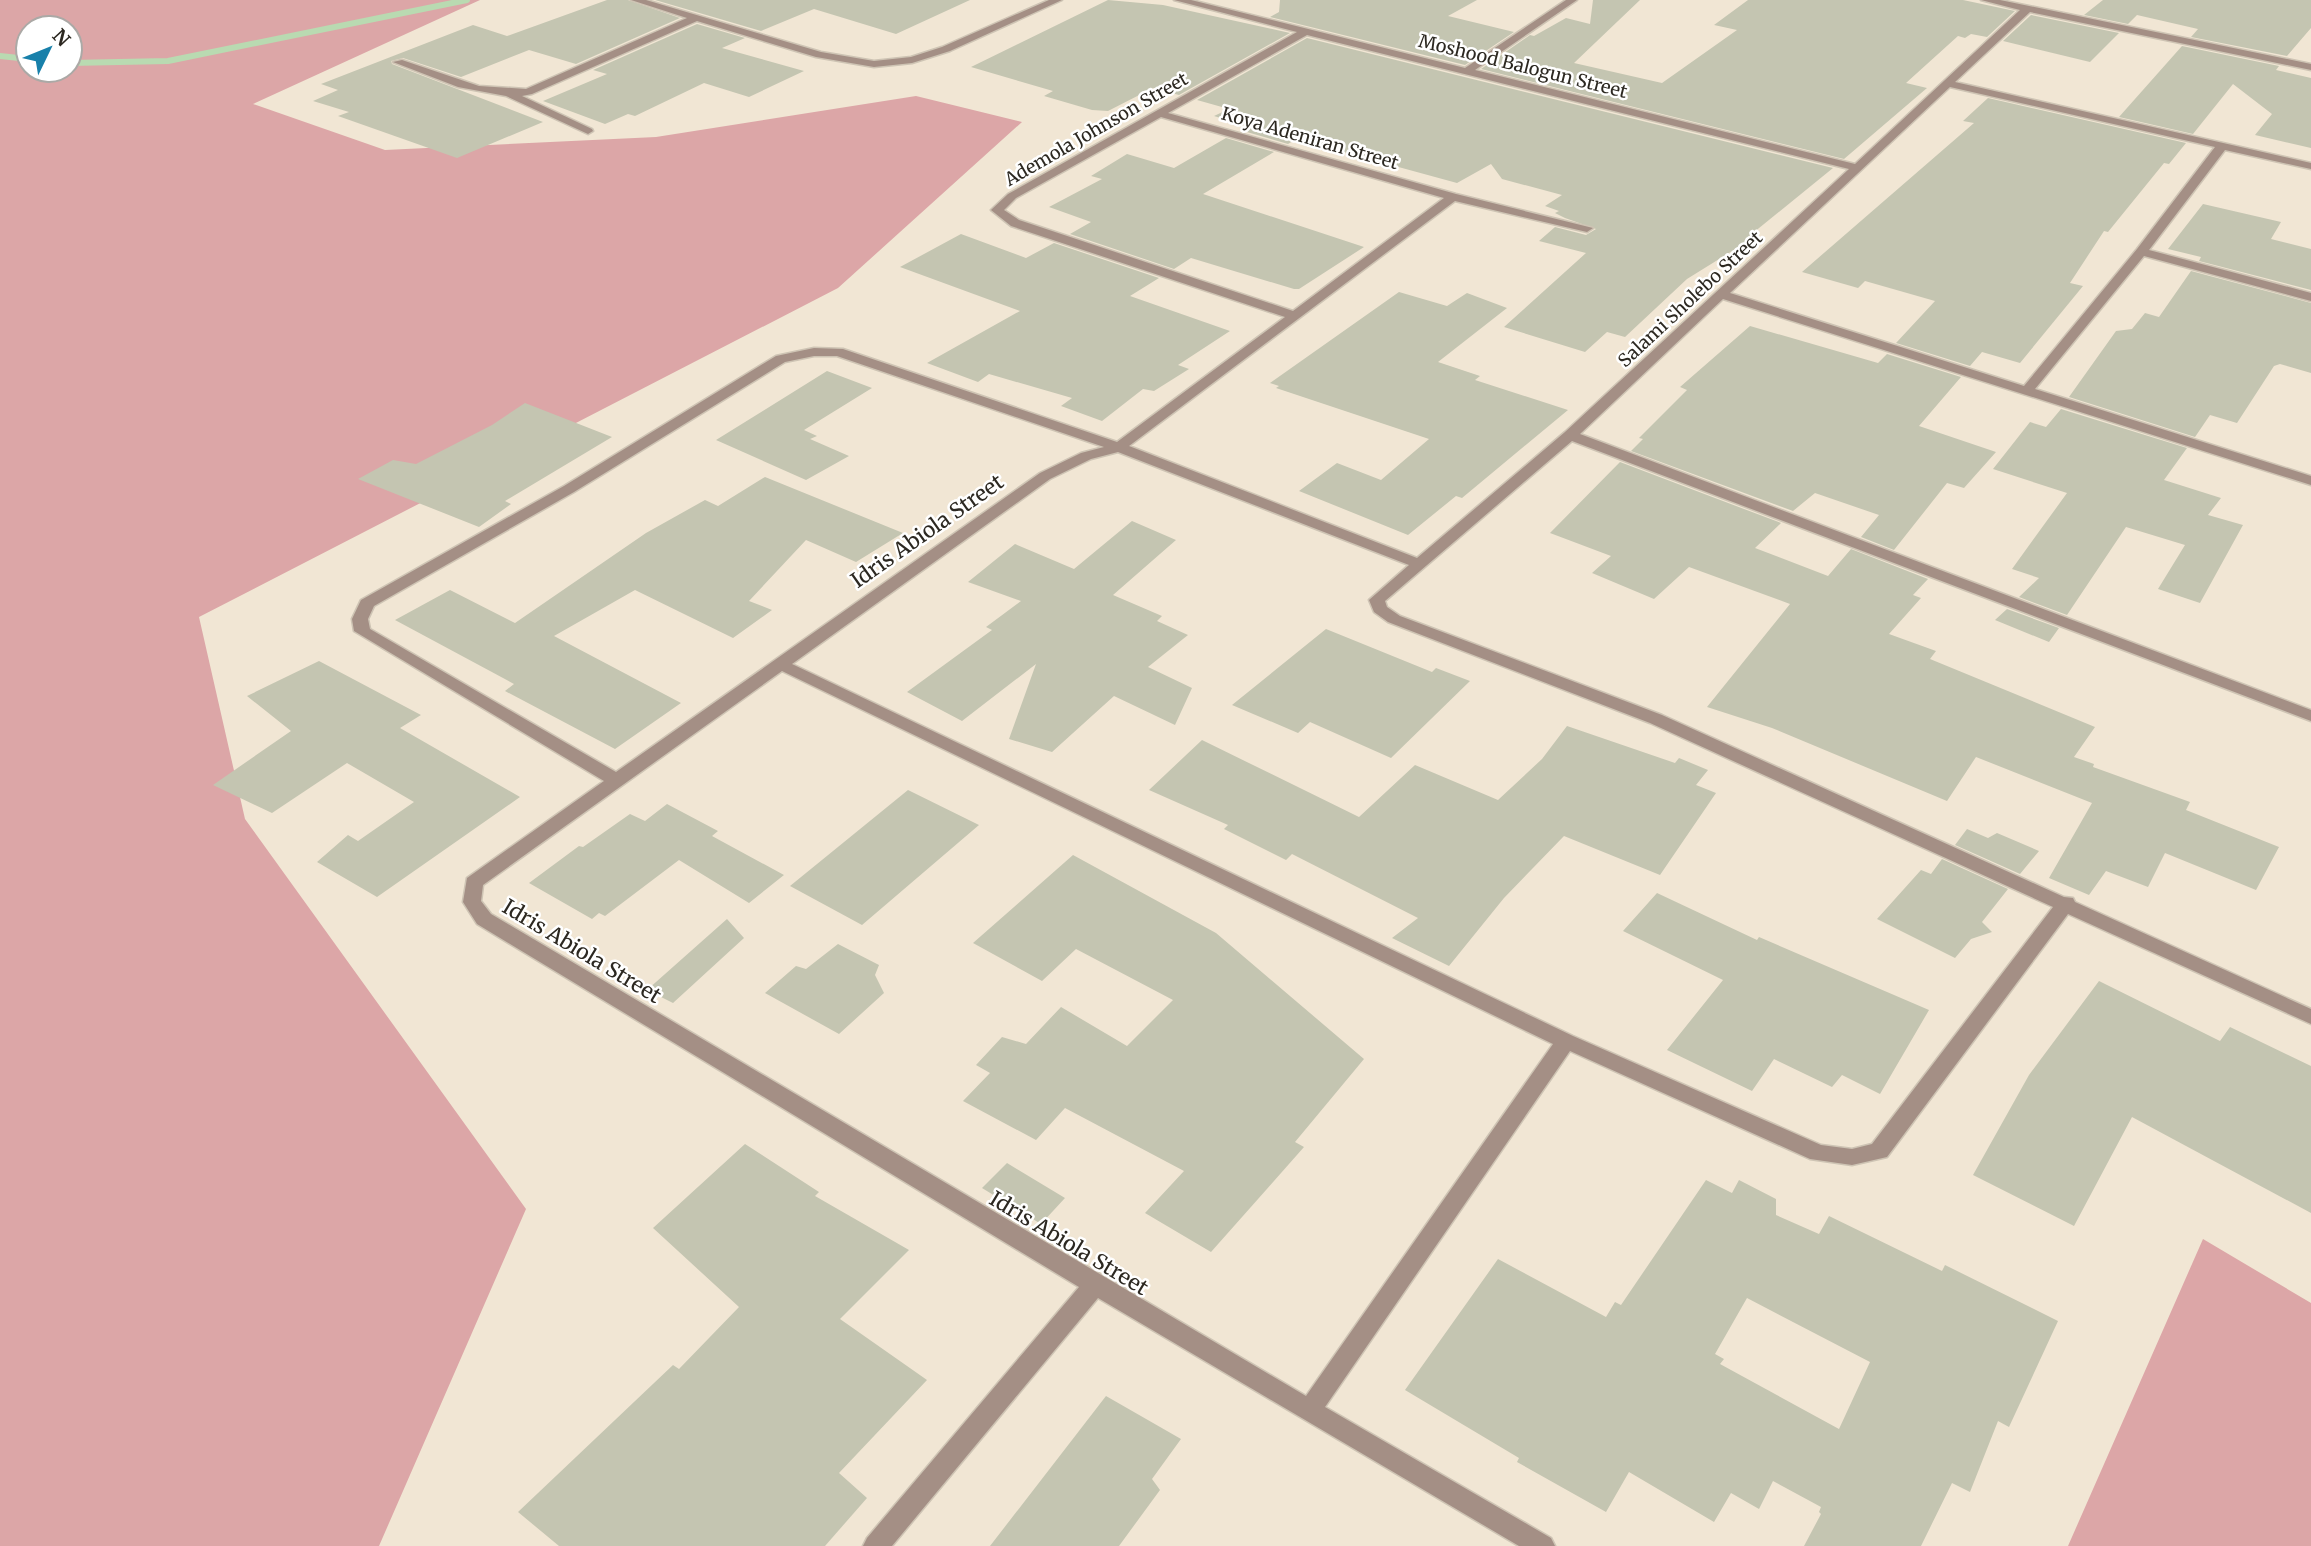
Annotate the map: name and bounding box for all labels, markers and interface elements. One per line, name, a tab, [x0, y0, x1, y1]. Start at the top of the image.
north arrow	[14, 14, 84, 84]
text: N	[48, 24, 75, 51]
street label: Moshood Balogun Street	[1416, 29, 1630, 103]
street label: Ademola Johnson Street	[999, 67, 1192, 191]
street label: Koya Adeniran Street	[1219, 102, 1401, 174]
street label: Salami Sholebo Street	[1613, 226, 1767, 372]
street label: Idris Abiola Street	[845, 468, 1009, 594]
street label: Idris Abiola Street	[498, 893, 666, 1009]
street label: Idris Abiola Street	[985, 1185, 1153, 1301]

